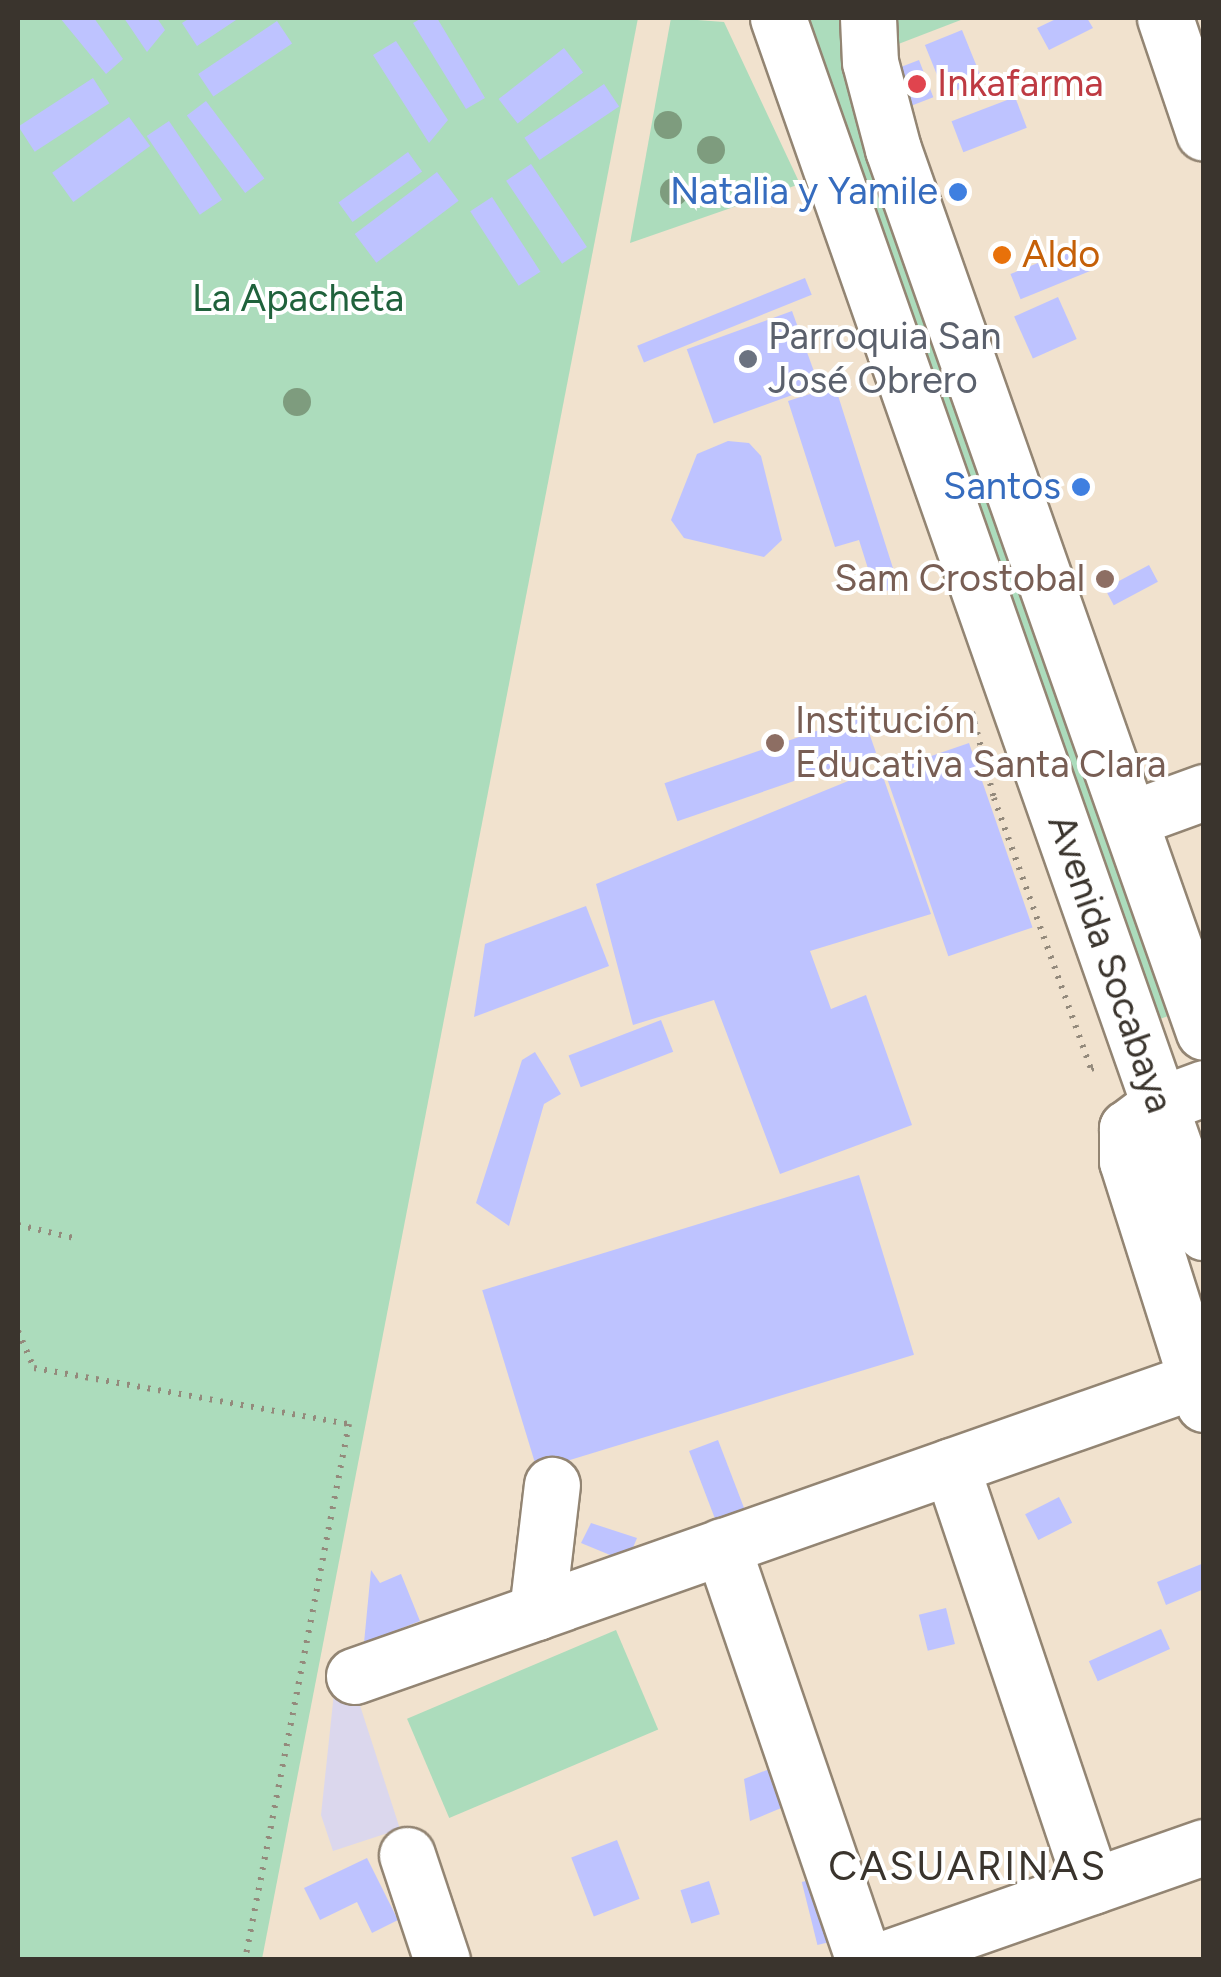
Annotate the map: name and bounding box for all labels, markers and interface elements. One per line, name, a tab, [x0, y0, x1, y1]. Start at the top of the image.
place label: Inkafarma	[937, 61, 1104, 107]
marker: Inkafarma	[906, 73, 928, 95]
place label: Natalia y Yamile	[670, 169, 938, 215]
marker: Natalia y Yamile	[947, 181, 969, 203]
place label: Aldo	[1022, 232, 1100, 278]
marker: Aldo	[991, 244, 1013, 266]
park label: La Apacheta	[192, 276, 404, 322]
place label: Parroquia San José Obrero	[768, 314, 1001, 404]
marker: Parroquia San José Obrero	[737, 348, 759, 370]
place label: Santos	[943, 464, 1061, 510]
marker: Santos	[1070, 476, 1092, 498]
place label: Sam Crostobal	[834, 556, 1085, 602]
marker: Sam Crostobal	[1094, 568, 1116, 590]
place label: Institución Educativa Santa Clara	[795, 698, 1166, 788]
marker: Institución Educativa Santa Clara	[764, 732, 786, 754]
street label: Avenida Socabaya	[1038, 809, 1182, 1119]
district label: CASUARINAS	[828, 1842, 1108, 1890]

